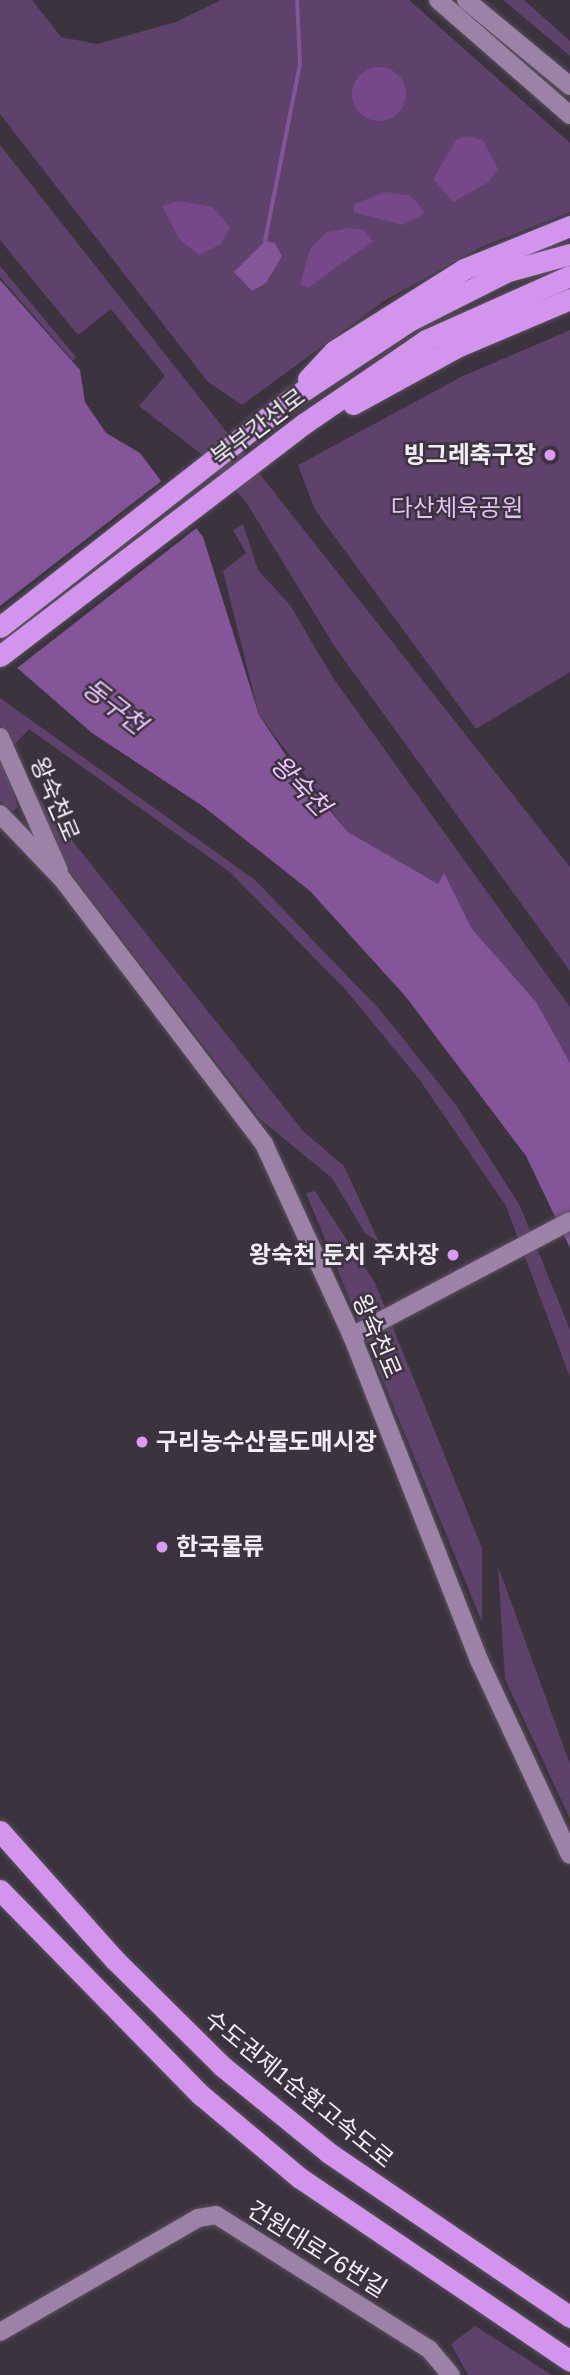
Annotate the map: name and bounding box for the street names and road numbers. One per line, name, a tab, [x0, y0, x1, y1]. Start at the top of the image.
street label: 북부간선로	[205, 382, 311, 472]
street label: 왕숙천로	[24, 753, 86, 845]
street label: 왕숙천로	[346, 1290, 408, 1382]
street label: 수도권제1순환고속도로	[199, 2004, 399, 2174]
street label: 건원대로76번길	[242, 2195, 392, 2303]

